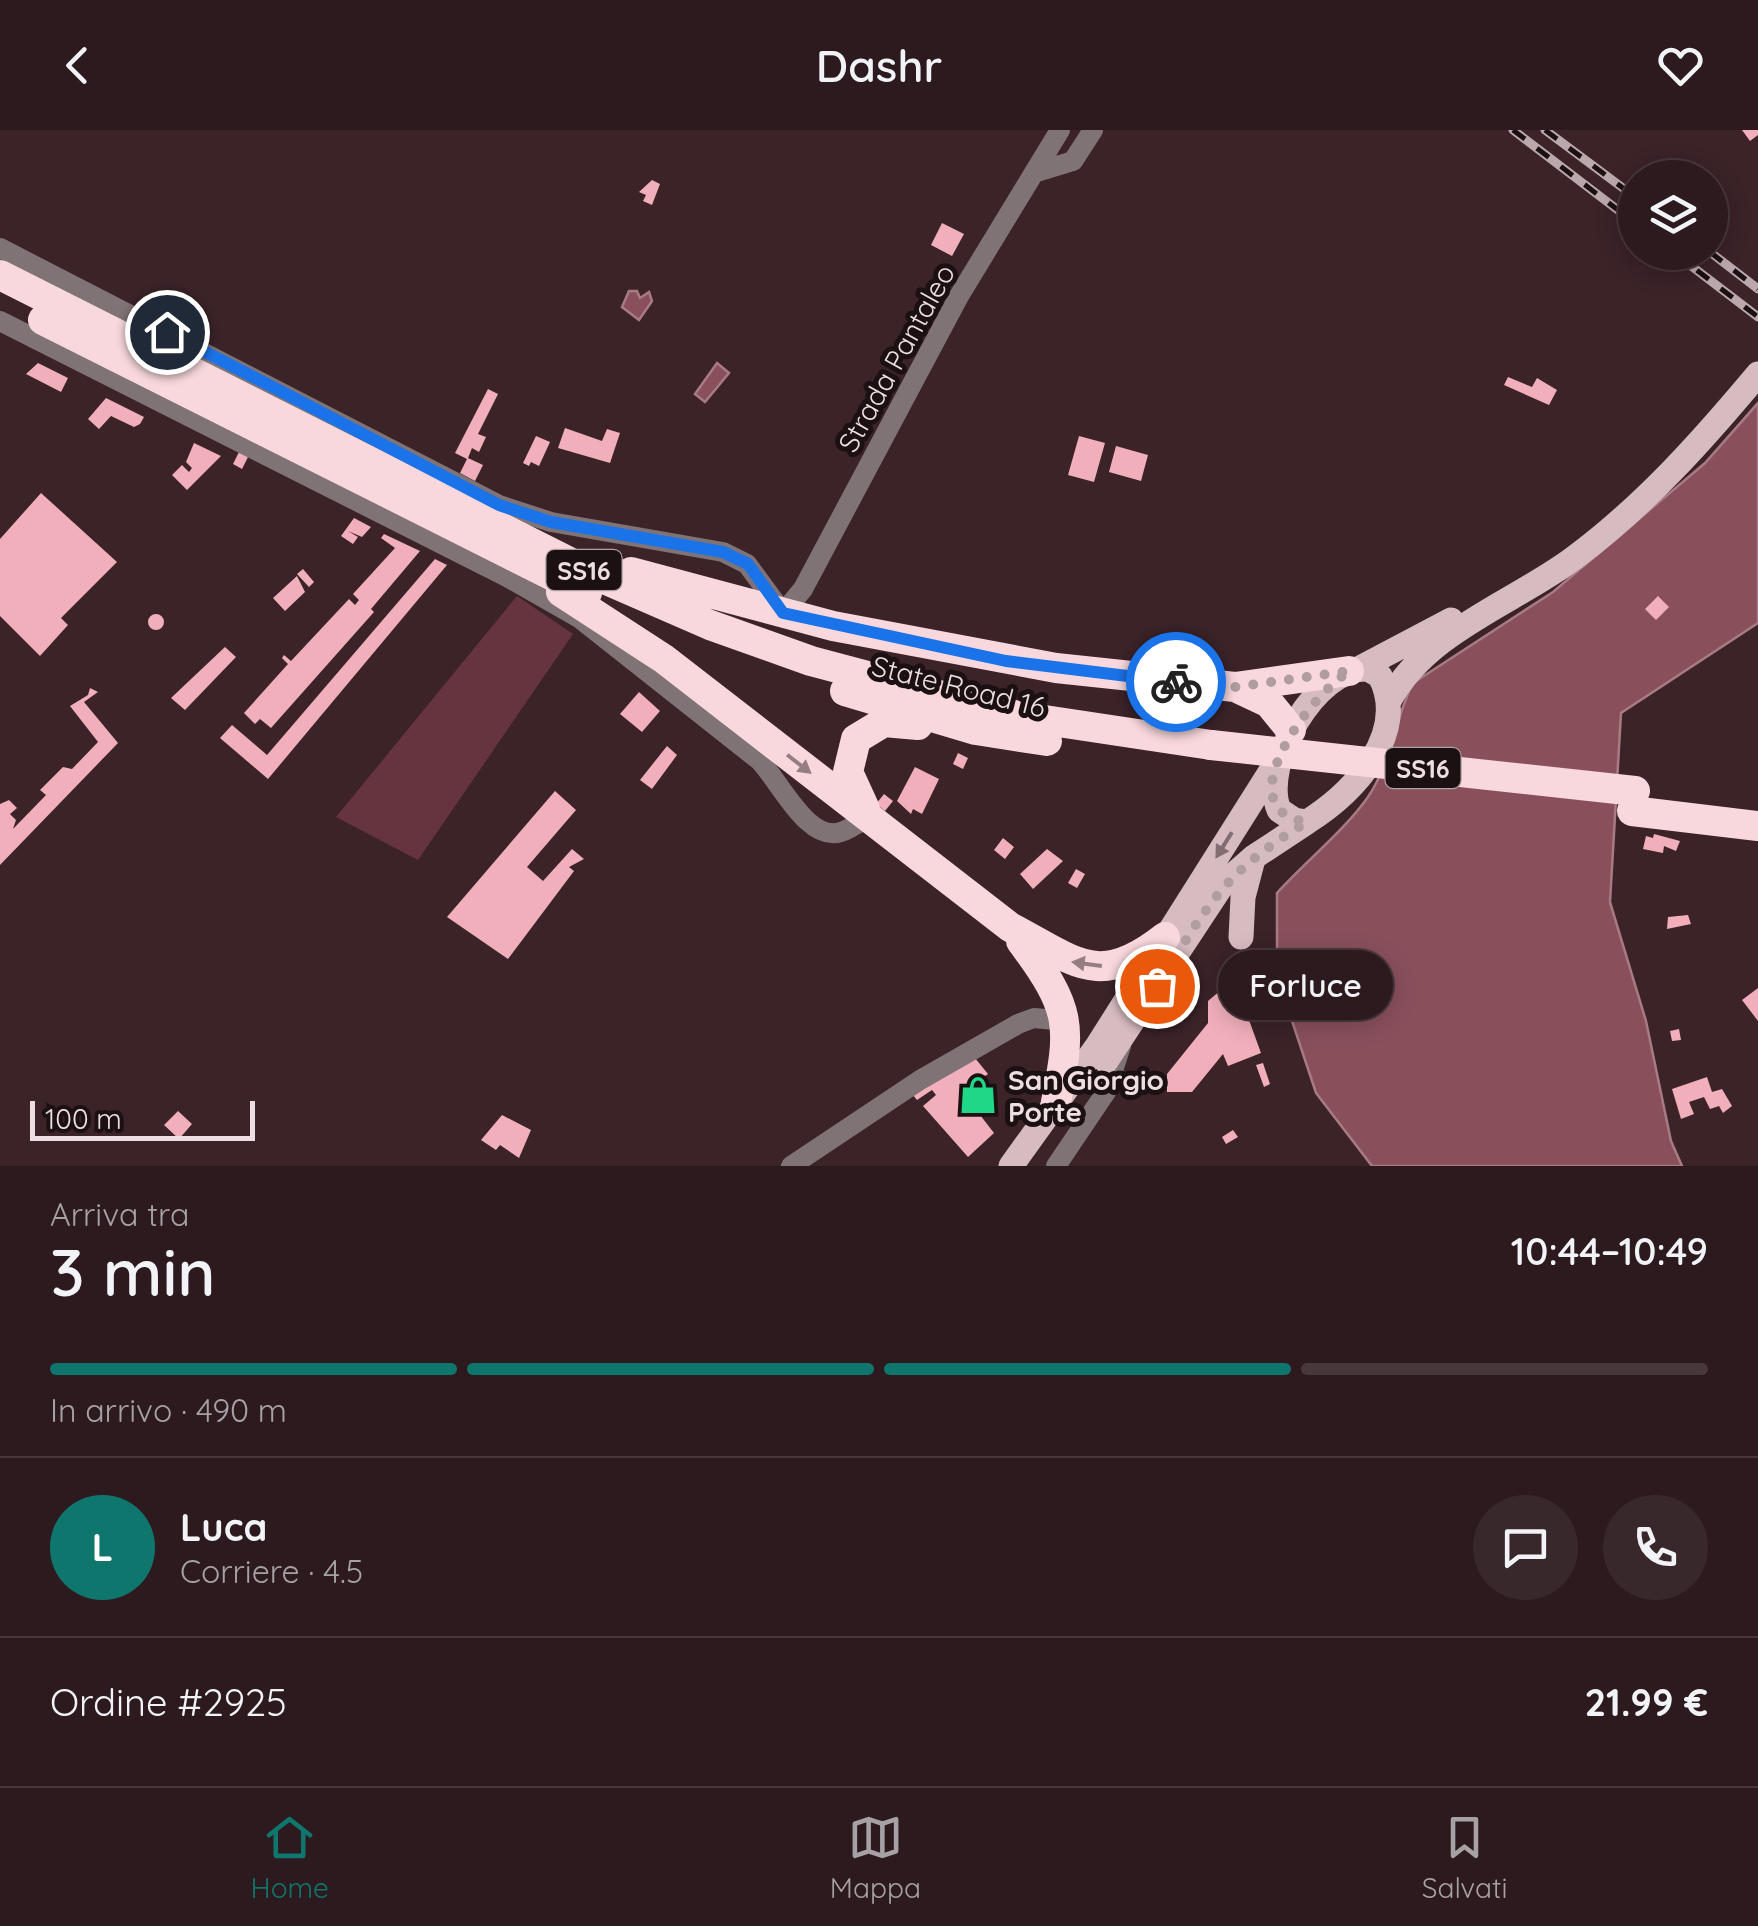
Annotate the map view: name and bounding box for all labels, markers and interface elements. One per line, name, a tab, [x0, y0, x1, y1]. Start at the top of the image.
text: Dashr	[816, 37, 942, 93]
icon: back	[50, 38, 105, 93]
icon: heart	[1653, 38, 1708, 93]
map controls	[1618, 160, 1728, 270]
button: layers	[1618, 160, 1728, 270]
street label: Strada Pantaleo	[830, 258, 962, 458]
pin	[125, 290, 210, 375]
icon: home	[140, 305, 195, 360]
road number: SS16	[546, 550, 622, 590]
courier	[1126, 632, 1226, 732]
street label: State Road 16	[869, 648, 1049, 724]
icon: bike	[1149, 655, 1204, 710]
road number: SS16	[1386, 748, 1460, 788]
one-way arrow	[786, 753, 812, 774]
one-way arrow	[1215, 831, 1233, 858]
pin	[1115, 944, 1200, 1029]
callout: Forluce	[1217, 951, 1392, 1021]
one-way arrow	[1071, 956, 1102, 972]
icon: bag	[1130, 959, 1185, 1014]
text: Forluce	[1249, 965, 1362, 1005]
place label: San Giorgio Porte	[1008, 1062, 1164, 1129]
shop icon: San Giorgio Porte	[957, 1074, 999, 1116]
scale bar	[30, 1096, 255, 1140]
text: 100 m	[45, 1101, 122, 1136]
text: Arriva tra	[50, 1194, 189, 1234]
text: 10:44–10:49	[1511, 1227, 1708, 1275]
text: 3 min	[50, 1231, 216, 1312]
text: In arrivo · 490 m	[50, 1390, 287, 1430]
button: chat	[1473, 1495, 1578, 1600]
button: phone	[1603, 1495, 1708, 1600]
text: Luca	[180, 1503, 267, 1551]
text: L	[92, 1523, 113, 1571]
text: Corriere · 4.5	[180, 1551, 363, 1591]
text: Ordine #2925	[50, 1678, 287, 1726]
text: 21.99 €	[1584, 1678, 1708, 1726]
tab: Home	[250, 1810, 329, 1905]
tab: Mappa	[830, 1810, 921, 1905]
tab: Salvati	[1422, 1810, 1508, 1905]

